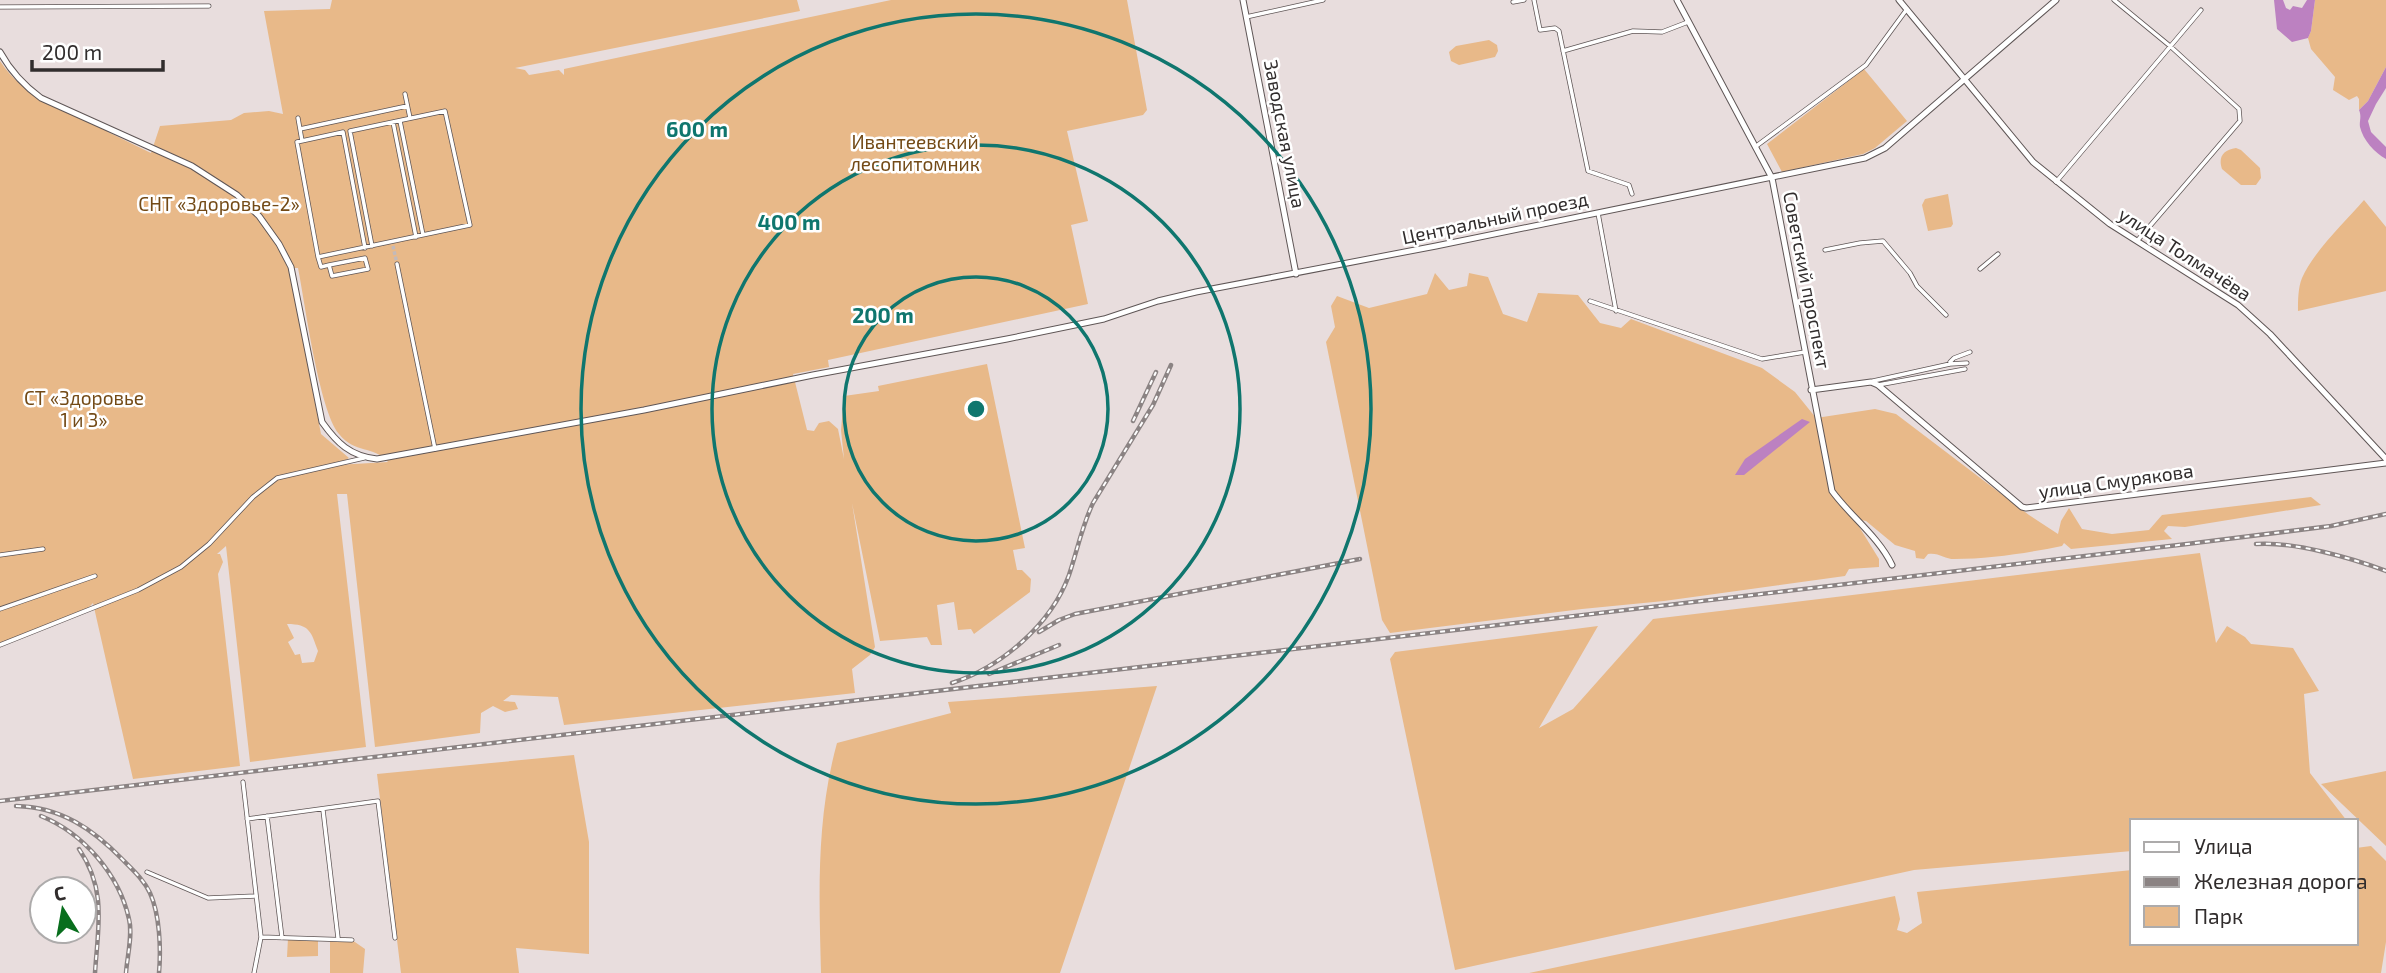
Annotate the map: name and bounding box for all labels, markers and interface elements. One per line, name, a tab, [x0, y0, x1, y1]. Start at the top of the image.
scale bar	[32, 28, 163, 72]
text: 200 m	[42, 39, 102, 64]
street label: Заводская улица	[1259, 58, 1311, 210]
text: 600 m	[666, 116, 728, 141]
park label: Ивантеевский лесопитомник	[850, 130, 980, 175]
street label: Центральный проезд	[1400, 187, 1590, 248]
street label: Советский проспект	[1779, 189, 1836, 370]
park label: СНТ «Здоровье-2»	[138, 192, 300, 215]
street label: улица Толмачёва	[2114, 202, 2256, 306]
text: 400 m	[758, 209, 820, 234]
text: 200 m	[852, 302, 914, 327]
park label: СТ «Здоровье 1 и 3»	[24, 386, 144, 431]
centre of rings	[964, 397, 988, 421]
street label: улица Смурякова	[2037, 458, 2195, 504]
legend	[2130, 819, 2358, 945]
text: Улица	[2194, 833, 2253, 858]
text: Железная дорога	[2194, 868, 2367, 893]
north arrow	[28, 875, 98, 945]
text: С	[52, 880, 67, 905]
text: Парк	[2194, 903, 2243, 928]

